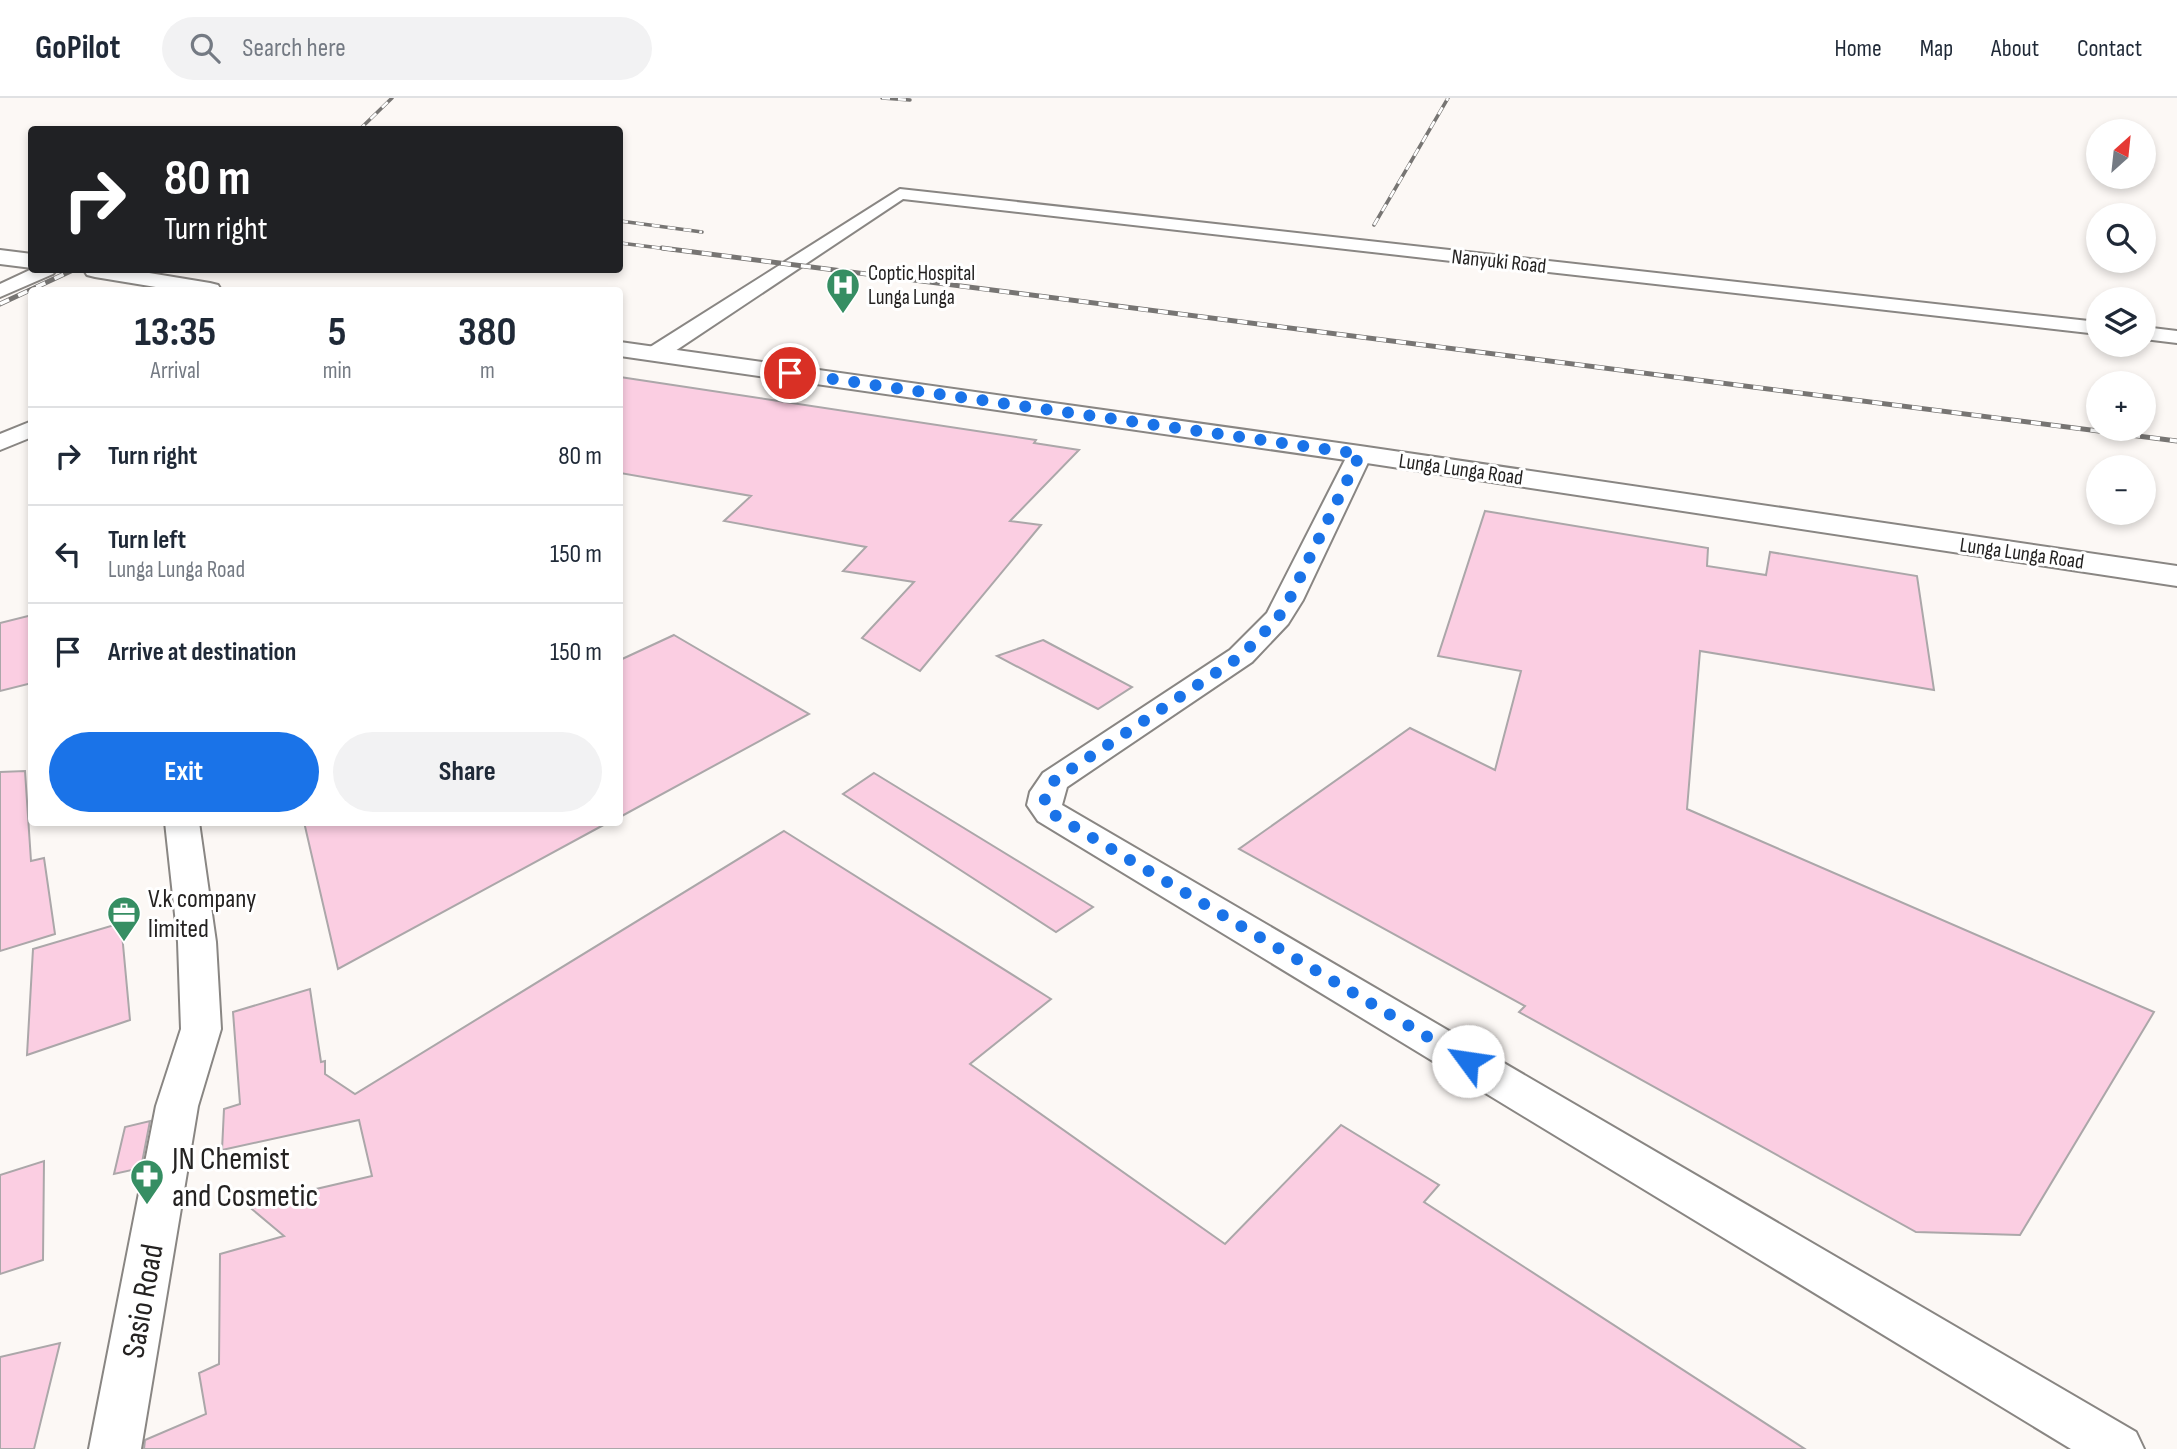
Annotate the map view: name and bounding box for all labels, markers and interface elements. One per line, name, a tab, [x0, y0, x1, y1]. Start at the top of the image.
search box	[162, 17, 652, 80]
text: GoPilot	[35, 28, 120, 68]
icon: search	[186, 29, 224, 67]
text: Search here	[242, 33, 346, 64]
text: Home	[1834, 34, 1882, 63]
text: Map	[1920, 34, 1953, 63]
text: About	[1991, 34, 2039, 63]
text: Contact	[2077, 34, 2142, 63]
north arrow	[2086, 119, 2156, 189]
map controls	[2086, 119, 2156, 525]
text: 80 m	[164, 150, 251, 209]
icon: right	[49, 154, 140, 245]
button: search	[2086, 203, 2156, 273]
text: Turn right	[164, 210, 268, 249]
street label: Nanyuki Road	[1450, 244, 1547, 279]
place label: Coptic Hospital Lunga Lunga	[868, 261, 975, 310]
hospital icon: Coptic Hospital Lunga Lunga	[824, 266, 862, 315]
button: layers	[2086, 287, 2156, 357]
text: 13:35	[134, 307, 216, 358]
text: 5	[328, 307, 346, 358]
text: 380	[458, 307, 517, 358]
pin	[760, 343, 820, 403]
icon: arrive	[771, 354, 809, 392]
text: Arrival	[151, 357, 200, 385]
text: min	[323, 357, 352, 385]
text: m	[480, 357, 495, 385]
button: +	[2086, 371, 2156, 441]
icon: right	[49, 437, 87, 475]
text: Turn right	[108, 441, 197, 472]
text: 80 m	[558, 441, 602, 472]
street label: Lunga Lunga Road	[1397, 448, 1525, 491]
button: −	[2086, 455, 2156, 525]
text: Turn left	[108, 525, 186, 556]
street label: Lunga Lunga Road	[1958, 532, 2086, 575]
icon: left	[49, 535, 87, 573]
text: 150 m	[550, 539, 602, 570]
text: Lunga Lunga Road	[108, 556, 245, 584]
icon: arrive	[49, 633, 87, 671]
text: Arrive at destination	[108, 637, 296, 668]
text: 150 m	[550, 637, 602, 668]
button: Exit	[49, 732, 319, 812]
button: Share	[333, 732, 602, 812]
place label: V.k company limited	[148, 884, 256, 945]
office icon: V.k company limited	[105, 894, 143, 943]
position arrow	[1431, 1024, 1505, 1098]
place label: JN Chemist and Cosmetic	[171, 1140, 318, 1216]
pharmacy icon: JN Chemist and Cosmetic	[128, 1157, 166, 1206]
street label: Sasio Road	[114, 1241, 173, 1361]

